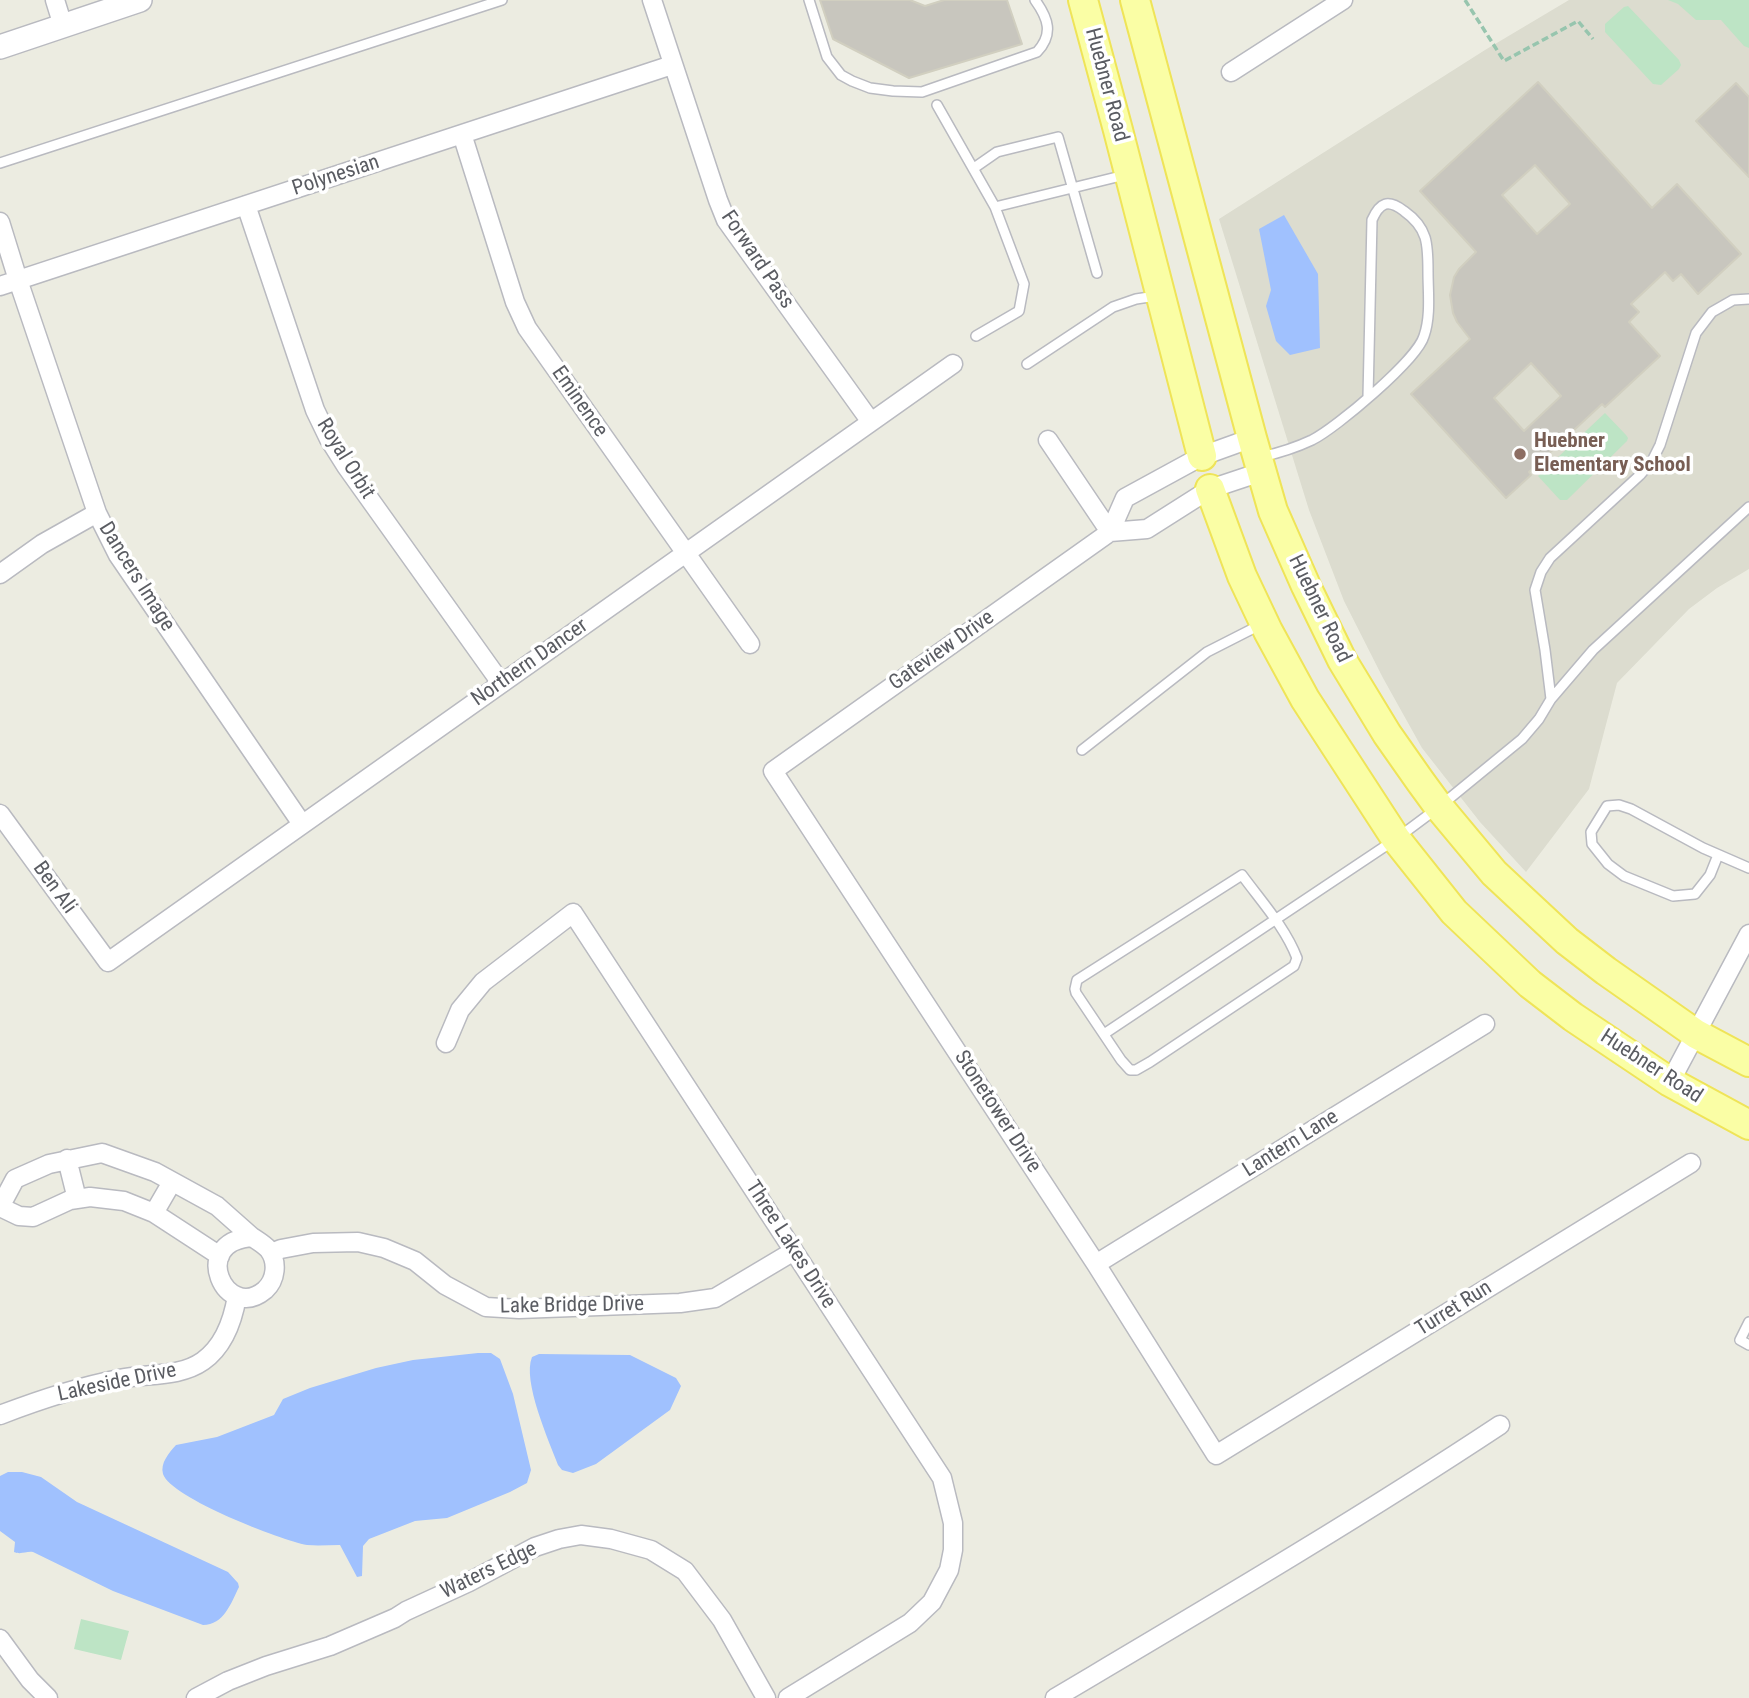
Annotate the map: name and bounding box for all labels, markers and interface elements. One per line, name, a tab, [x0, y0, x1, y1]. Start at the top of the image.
street label: Huebner Road	[1079, 25, 1133, 145]
street label: Polynesian	[289, 150, 383, 202]
street label: Forward Pass	[715, 206, 799, 314]
street label: Eminence	[546, 362, 612, 442]
street label: Royal Orbit	[310, 414, 380, 504]
place label: Huebner Elementary School	[1534, 429, 1691, 479]
marker: Huebner Elementary School	[1512, 446, 1528, 462]
street label: Dancers Image	[92, 518, 180, 636]
street label: Huebner Road	[1282, 551, 1356, 667]
street label: Gateview Drive	[885, 606, 999, 696]
street label: Northern Dancer	[467, 614, 593, 712]
street label: Ben Ali	[27, 857, 81, 919]
street label: Huebner Road	[1595, 1025, 1707, 1109]
street label: Stonetower Drive	[948, 1046, 1046, 1178]
street label: Lantern Lane	[1239, 1105, 1343, 1183]
street label: Three Lakes Drive	[739, 1176, 841, 1314]
street label: Turret Run	[1411, 1276, 1497, 1342]
street label: Lake Bridge Drive	[500, 1292, 644, 1320]
street label: Lakeside Drive	[55, 1358, 179, 1408]
street label: Waters Edge	[437, 1537, 541, 1605]

